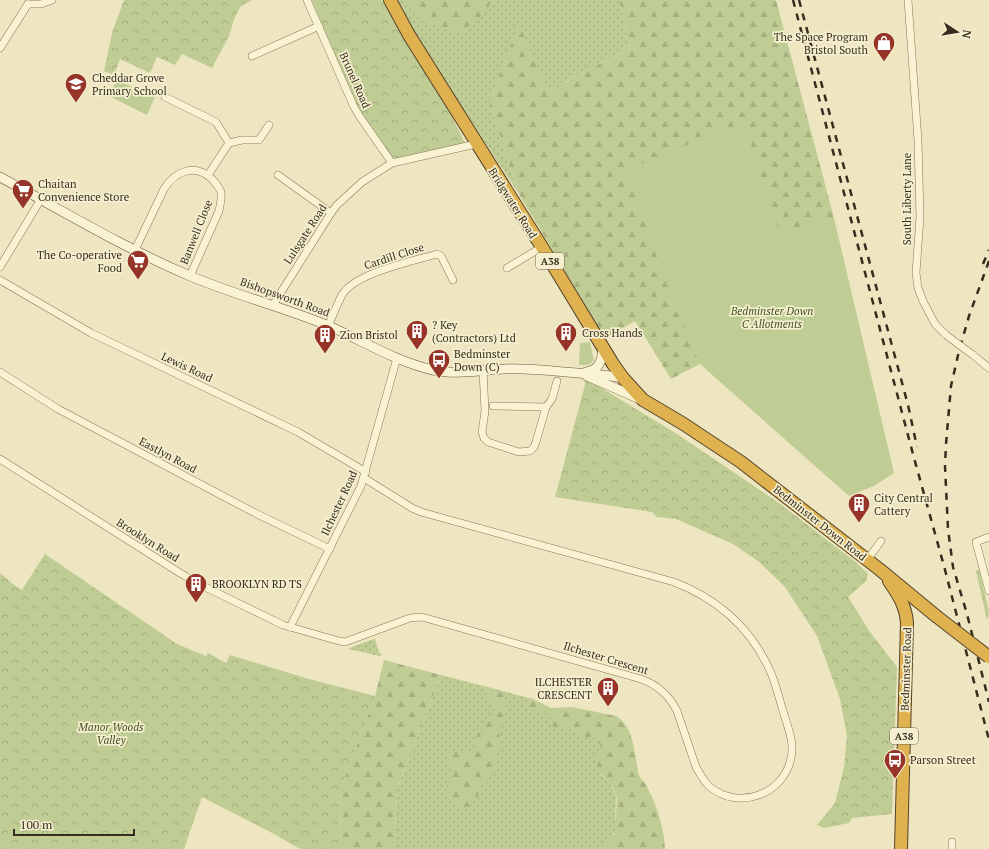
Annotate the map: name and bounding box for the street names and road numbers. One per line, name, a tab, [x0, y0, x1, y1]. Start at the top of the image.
street label: Brunel Road	[336, 50, 374, 110]
street label: South Liberty Lane	[900, 152, 914, 245]
street label: Bridgwater Road	[486, 165, 540, 241]
street label: Banwell Close	[177, 197, 215, 266]
street label: Lulsgate Road	[280, 201, 330, 267]
street label: Cardill Close	[362, 240, 426, 272]
road number: A38	[536, 253, 564, 269]
street label: Bishopsworth Road	[238, 274, 332, 320]
street label: Lewis Road	[159, 349, 215, 385]
street label: Eastlyn Road	[137, 434, 199, 476]
street label: Ilchester Road	[318, 468, 360, 538]
street label: Bedminster Down Road	[771, 482, 869, 564]
street label: Brooklyn Road	[114, 515, 182, 565]
street label: Bedminster Road	[898, 627, 914, 711]
street label: Ilchester Crescent	[562, 638, 650, 678]
road number: A38	[890, 728, 918, 744]

